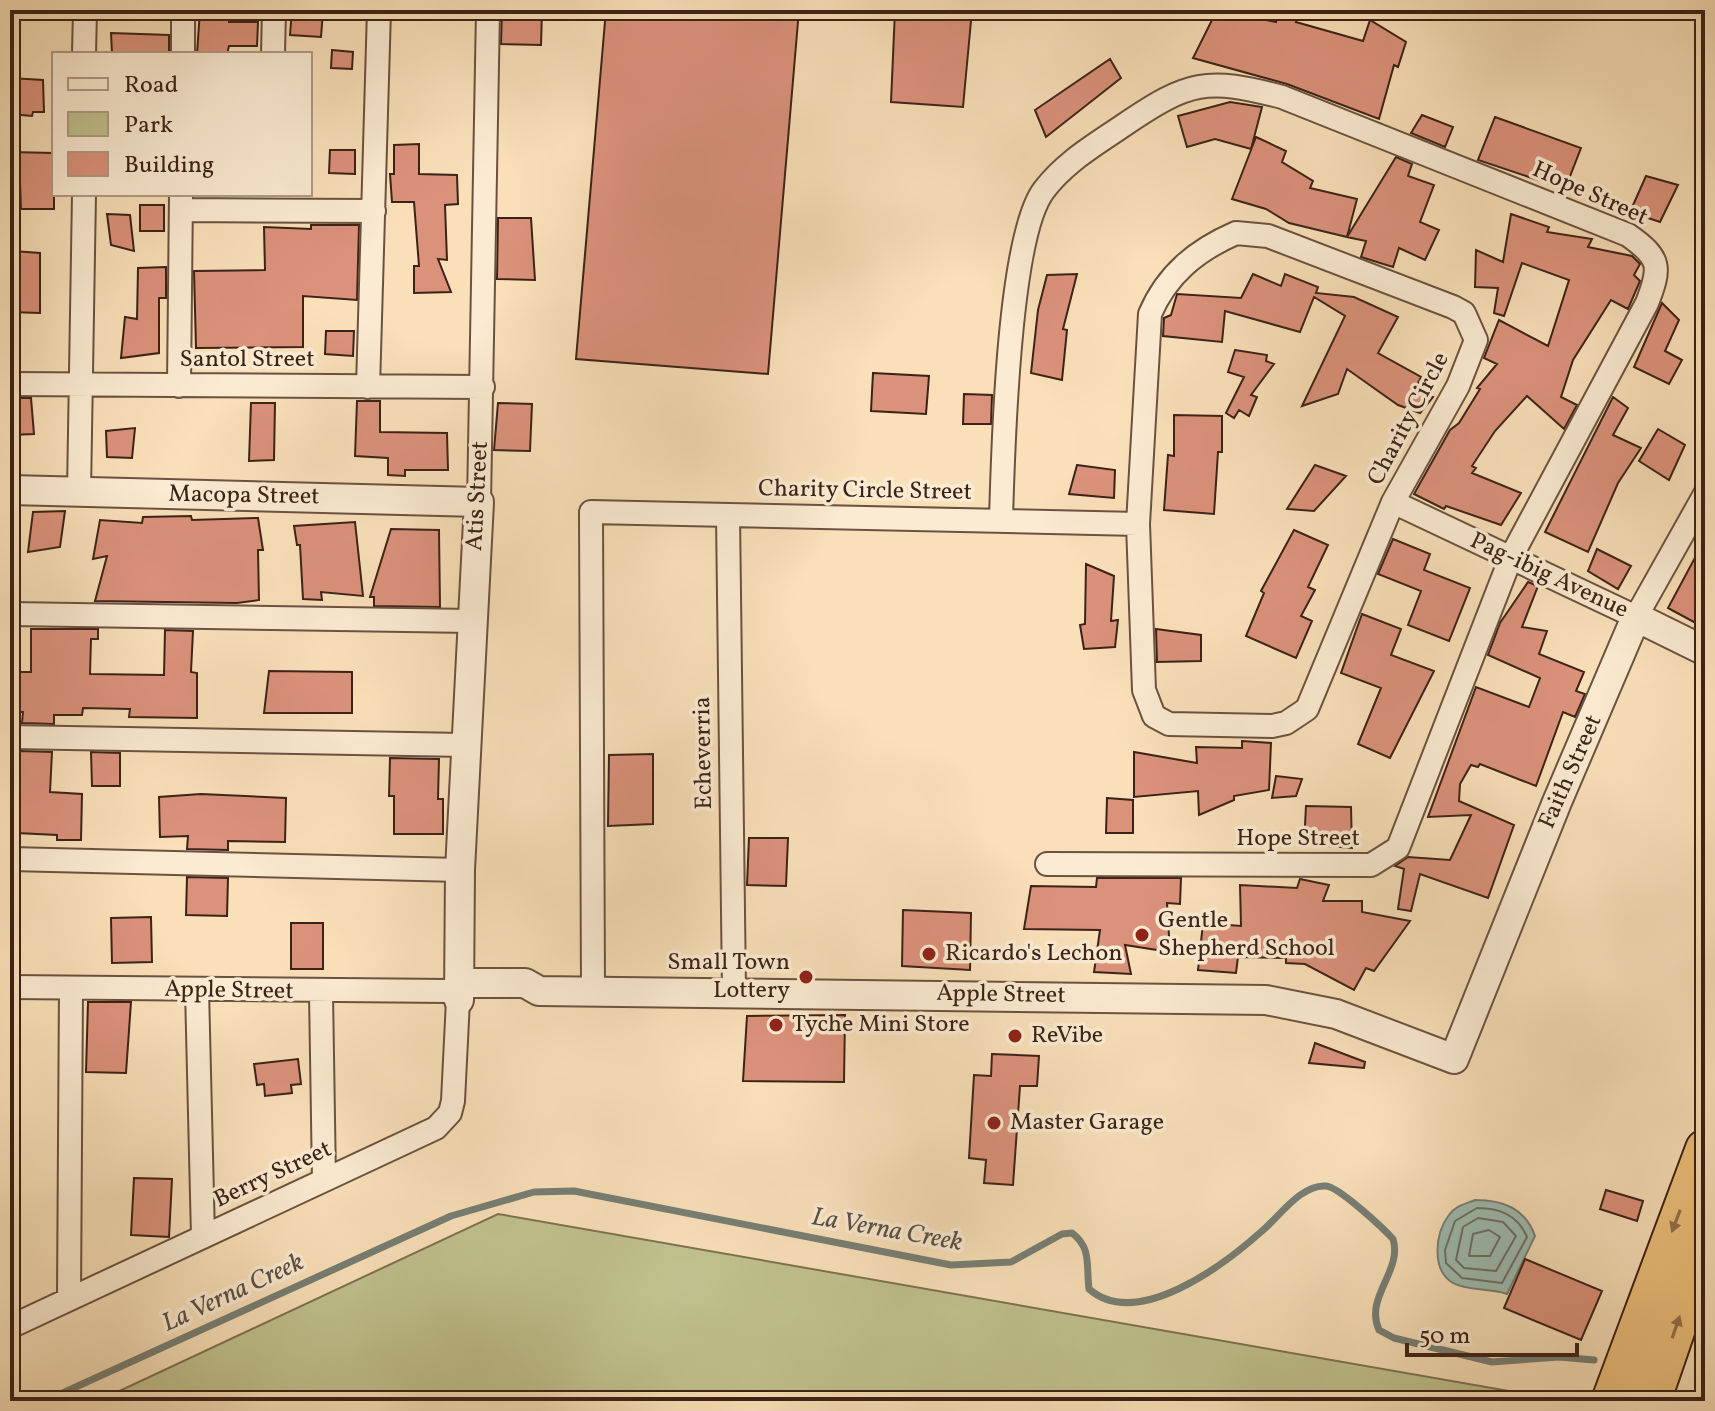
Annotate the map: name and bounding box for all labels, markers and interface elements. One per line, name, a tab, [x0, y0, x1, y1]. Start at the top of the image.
legend	[52, 52, 312, 196]
text: Road	[124, 69, 178, 103]
text: Park	[124, 109, 173, 143]
text: Building	[124, 149, 214, 183]
street label: Hope Street	[1527, 153, 1653, 235]
street label: Santol Street	[179, 343, 315, 377]
street label: Charity Circle	[1360, 346, 1458, 492]
street label: Atis Street	[458, 440, 498, 552]
street label: Charity Circle Street	[758, 472, 972, 510]
street label: Macopa Street	[168, 478, 320, 514]
street label: Pag-ibig Avenue	[1464, 524, 1634, 628]
street label: Echeverria	[686, 696, 722, 810]
street label: Faith Street	[1531, 709, 1611, 835]
street label: Hope Street	[1236, 822, 1360, 856]
place label: Gentle Shepherd School	[1158, 904, 1335, 966]
marker: Gentle Shepherd School	[1133, 926, 1151, 944]
place label: Ricardo's Lechon	[945, 937, 1123, 971]
marker: Ricardo's Lechon	[920, 945, 938, 963]
place label: Small Town Lottery	[667, 946, 790, 1008]
marker: Small Town Lottery	[797, 968, 815, 986]
street label: Apple Street	[164, 973, 294, 1009]
street label: Apple Street	[936, 977, 1066, 1013]
place label: Tyche Mini Store	[792, 1008, 970, 1042]
marker: Tyche Mini Store	[767, 1016, 785, 1034]
place label: ReVibe	[1031, 1019, 1103, 1053]
marker: ReVibe	[1006, 1027, 1024, 1045]
place label: Master Garage	[1010, 1106, 1164, 1140]
marker: Master Garage	[985, 1114, 1003, 1132]
street label: Berry Street	[209, 1133, 337, 1217]
water label: La Verna Creek	[809, 1199, 965, 1261]
one-way arrow	[1669, 1209, 1682, 1233]
water label: La Verna Creek	[156, 1244, 310, 1342]
scale bar	[1407, 1307, 1577, 1357]
one-way arrow	[1671, 1315, 1683, 1339]
text: 50 m	[1419, 1320, 1471, 1354]

